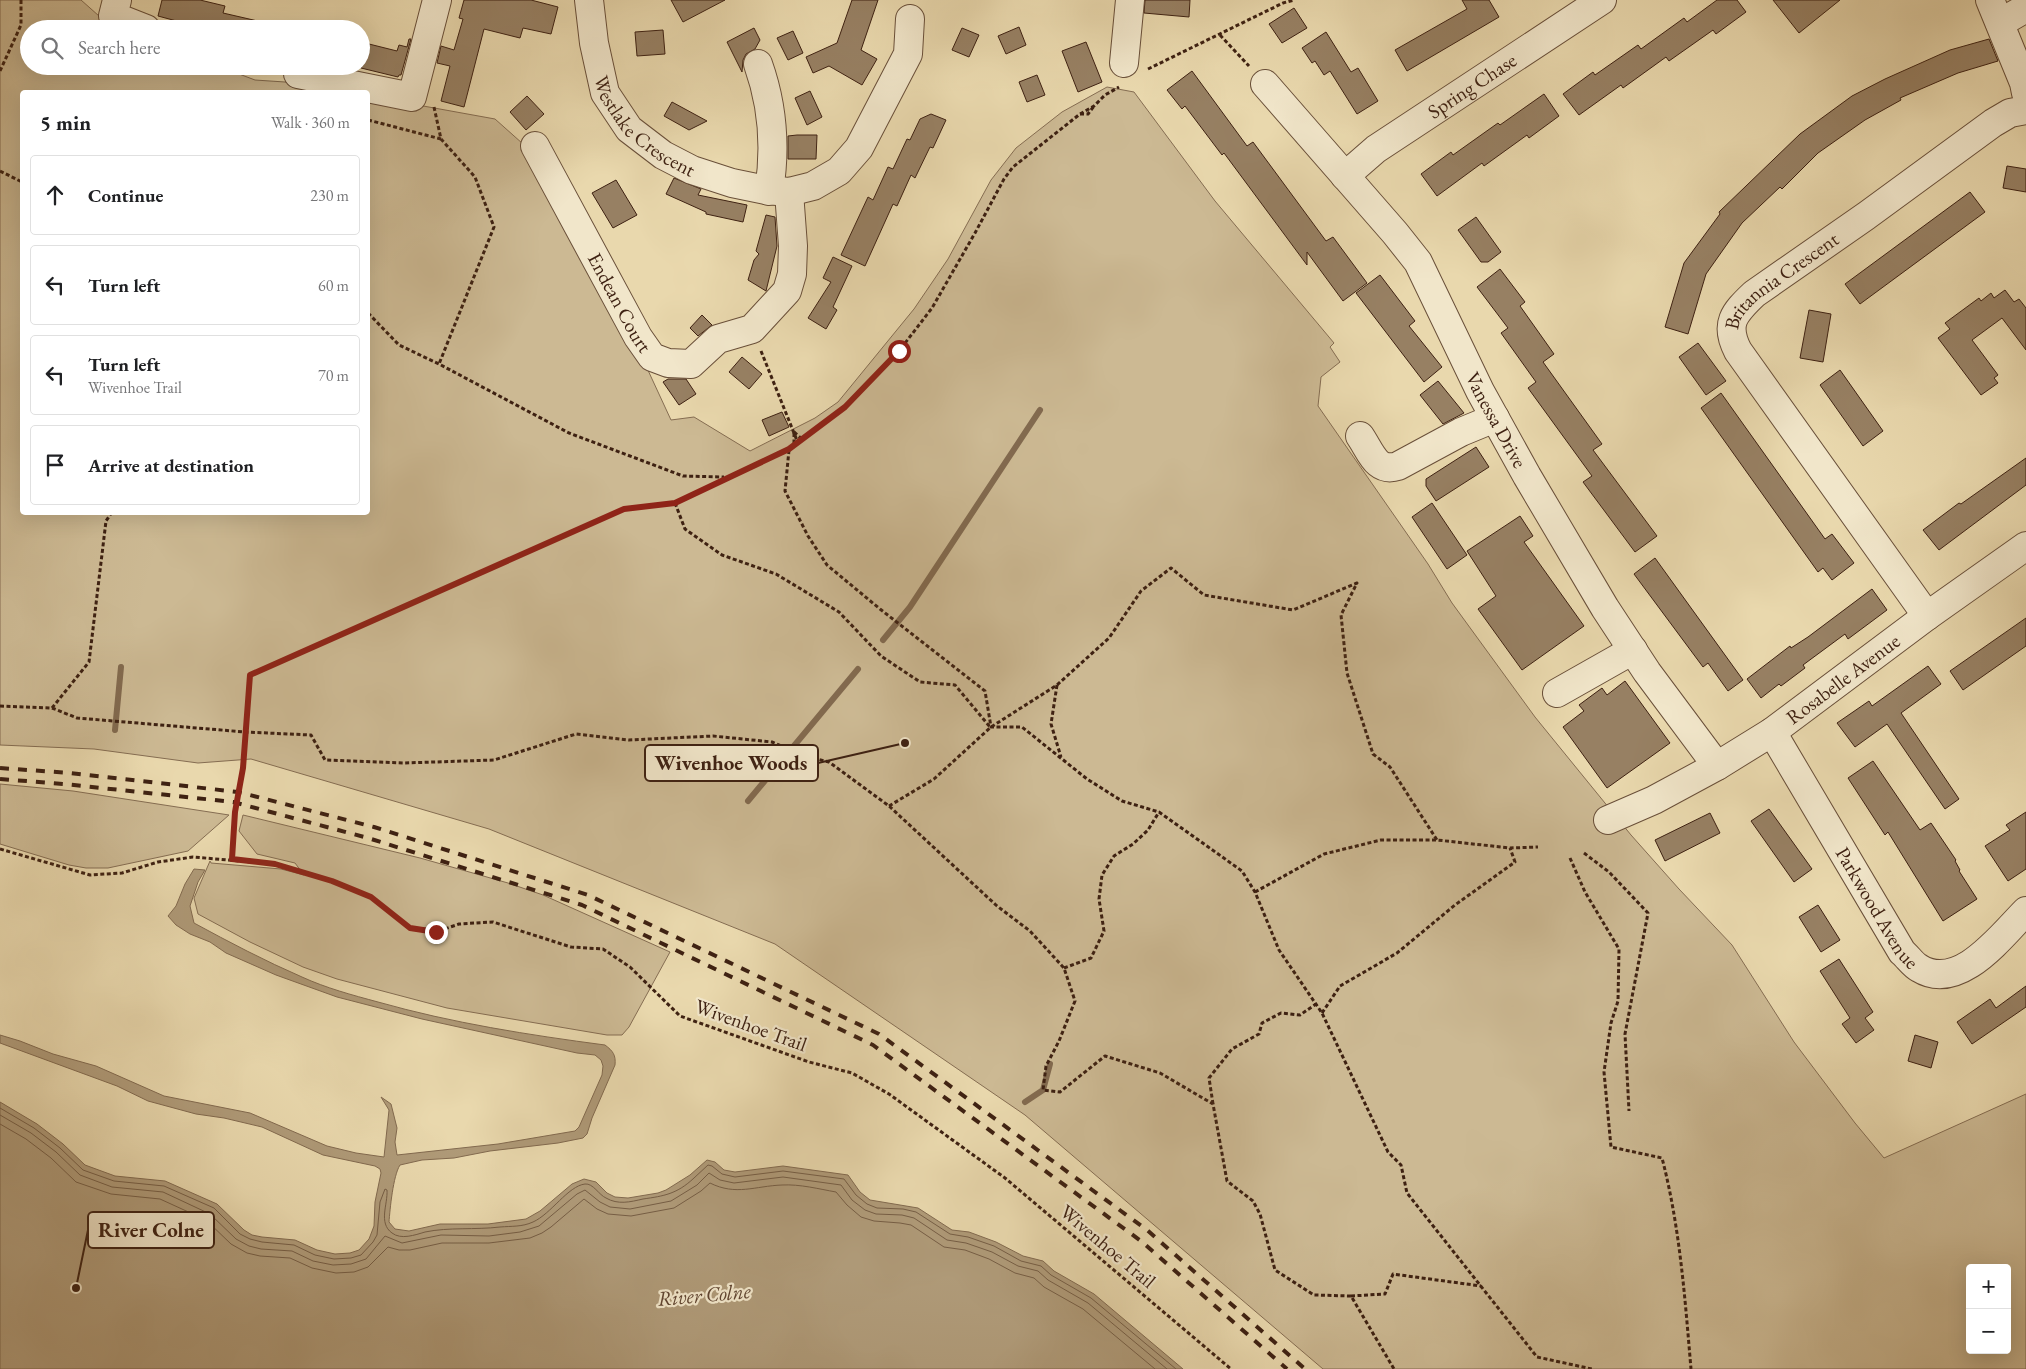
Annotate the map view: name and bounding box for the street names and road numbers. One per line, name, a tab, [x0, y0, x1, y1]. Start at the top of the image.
street label: Spring Chase	[1422, 47, 1522, 125]
street label: Westlake Crescent	[588, 73, 700, 183]
street label: Britannia Crescent	[1718, 226, 1844, 332]
street label: Endean Court	[582, 248, 658, 358]
street label: Vanessa Drive	[1460, 368, 1533, 473]
street label: Rosabelle Avenue	[1781, 628, 1905, 730]
street label: Parkwood Avenue	[1830, 842, 1925, 975]
street label: Wivenhoe Trail	[691, 993, 811, 1057]
street label: Wivenhoe Trail	[1055, 1198, 1161, 1294]

